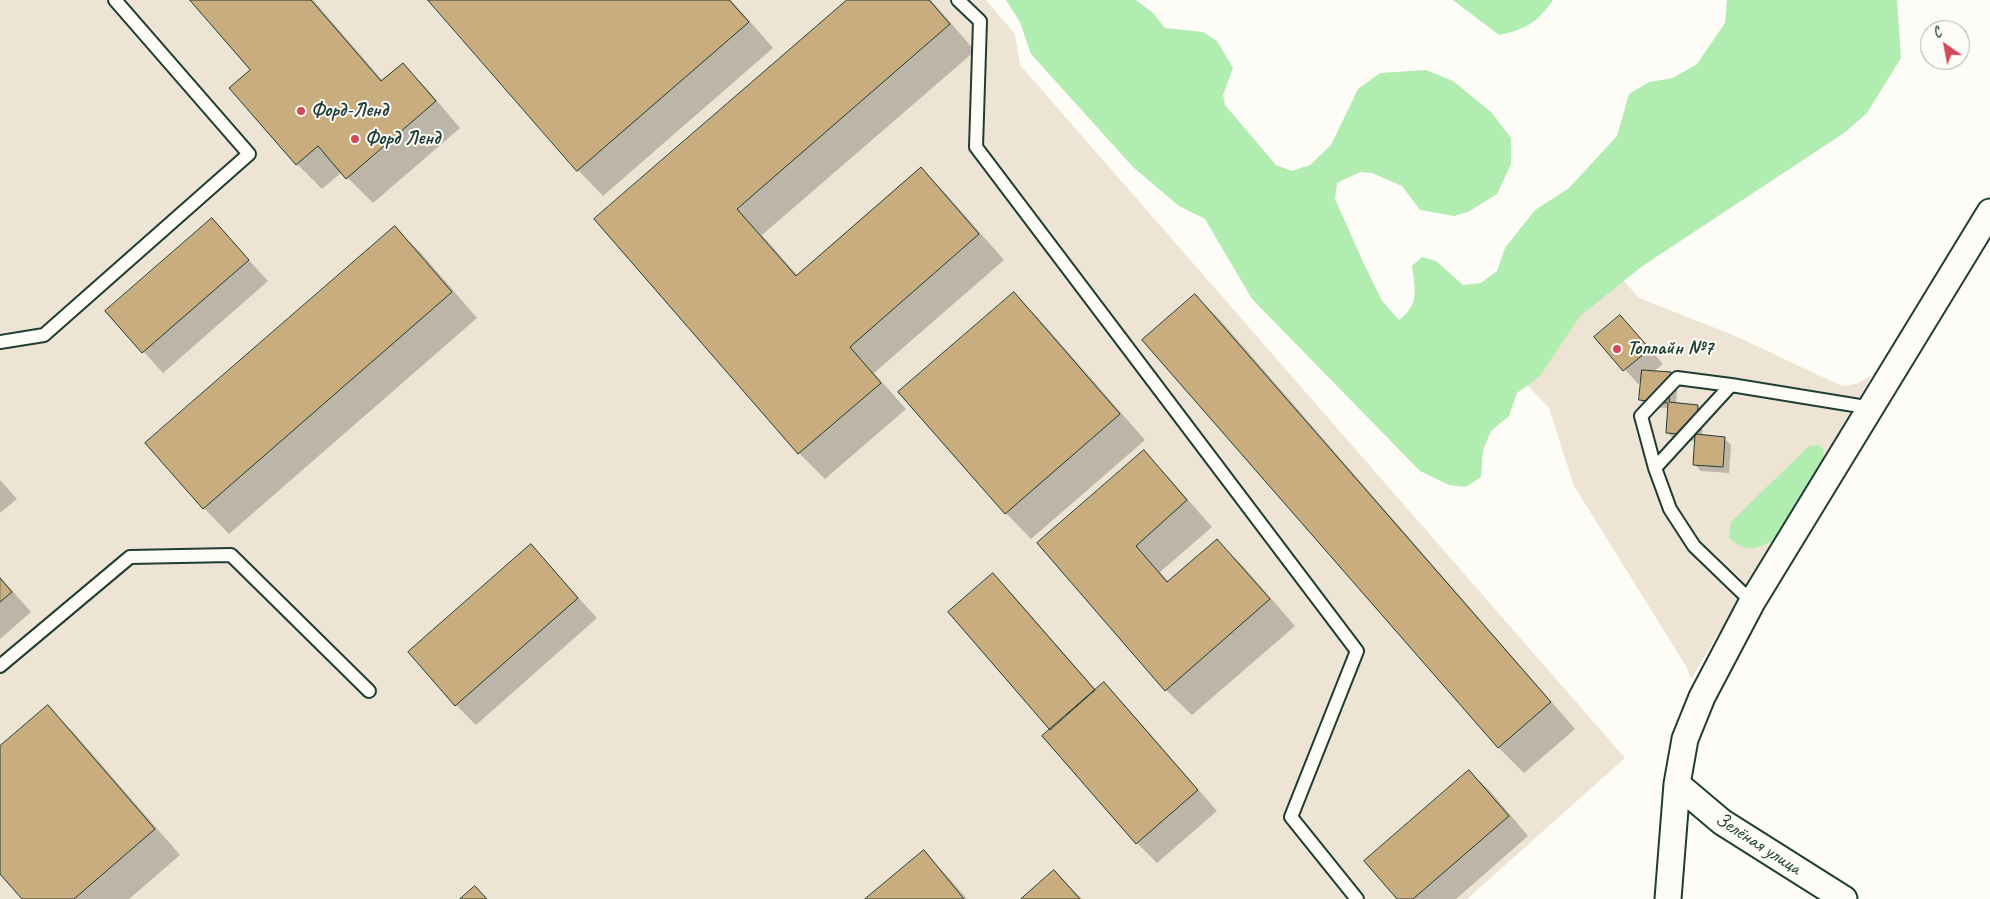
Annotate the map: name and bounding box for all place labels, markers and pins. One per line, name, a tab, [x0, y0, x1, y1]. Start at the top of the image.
place label: Форд-Ленд	[311, 99, 388, 123]
marker: Форд-Ленд	[295, 105, 307, 117]
place label: Форд Ленд	[365, 127, 440, 151]
marker: Форд Ленд	[349, 133, 361, 145]
place label: Топлайн №7	[1627, 337, 1713, 361]
marker: Топлайн №7	[1611, 343, 1623, 355]

